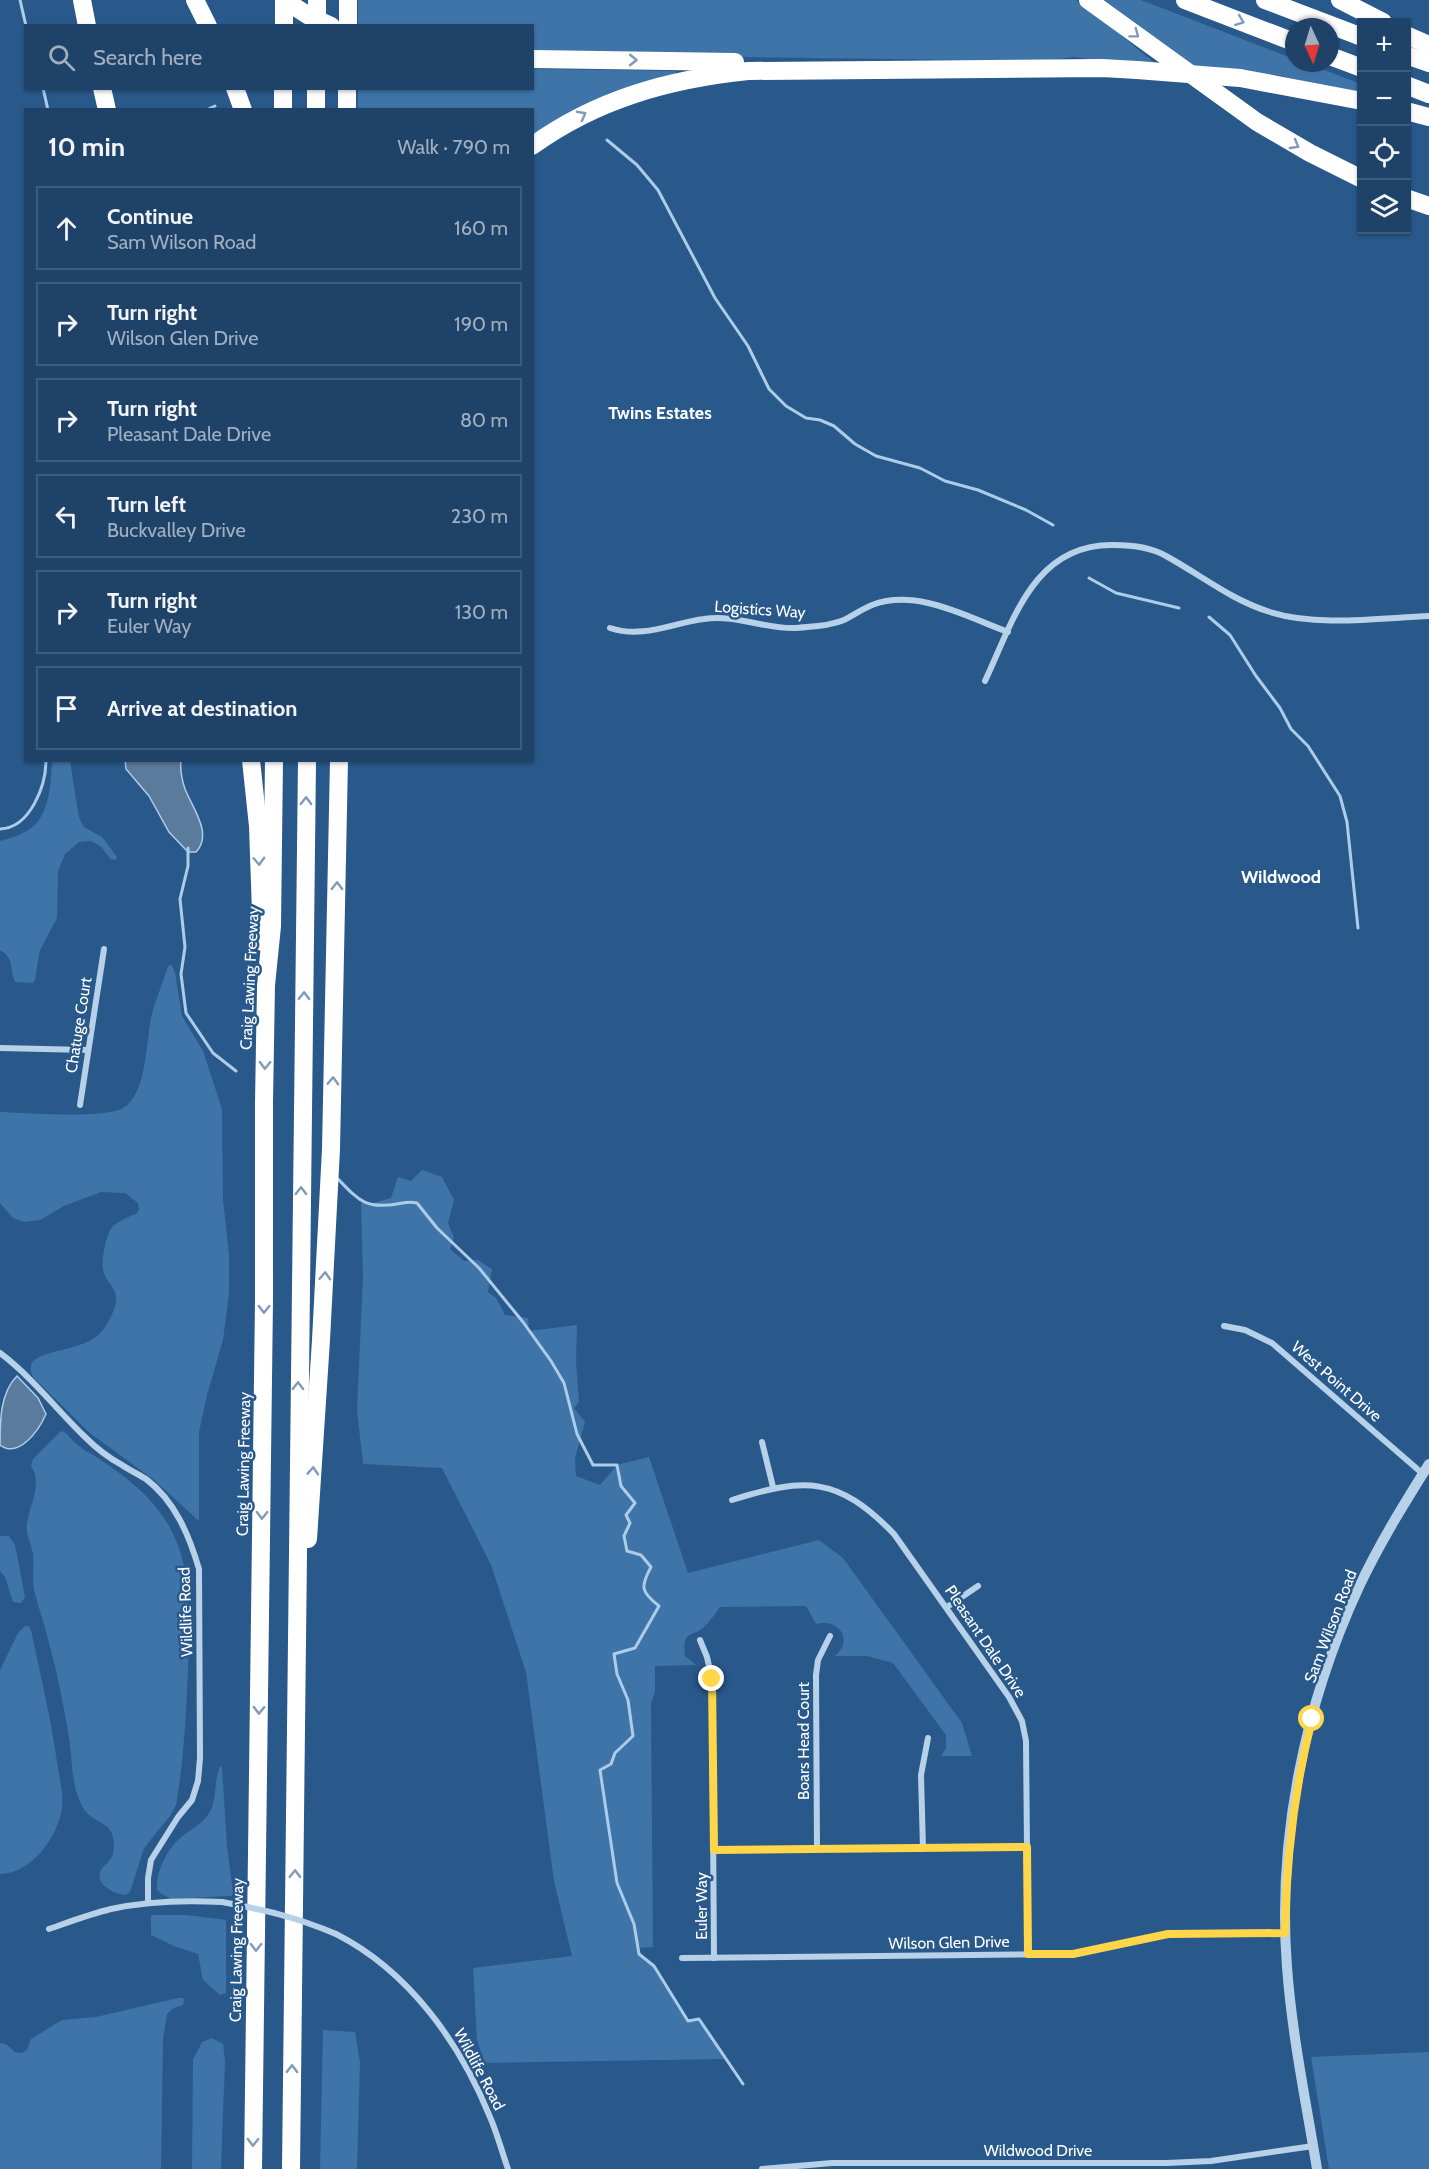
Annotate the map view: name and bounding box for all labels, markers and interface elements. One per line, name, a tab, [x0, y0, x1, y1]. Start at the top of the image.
one-way arrow	[1233, 14, 1244, 26]
north arrow	[1285, 18, 1339, 72]
map controls	[1357, 18, 1411, 234]
button: +	[1357, 18, 1411, 72]
search box	[24, 24, 534, 90]
one-way arrow	[1128, 27, 1139, 38]
icon: search	[45, 41, 78, 74]
text: Search here	[93, 44, 202, 71]
one-way arrow	[628, 54, 637, 66]
button: −	[1357, 72, 1411, 126]
one-way arrow	[576, 111, 586, 122]
button: locate	[1357, 126, 1411, 180]
text: 10 min	[48, 131, 125, 163]
text: Walk · 790 m	[397, 135, 510, 159]
one-way arrow	[1289, 137, 1300, 149]
button: layers	[1357, 180, 1411, 234]
text: Continue	[107, 203, 193, 230]
icon: ahead	[50, 212, 83, 245]
text: 160 m	[454, 216, 508, 240]
text: Sam Wilson Road	[107, 230, 256, 254]
text: Turn right	[107, 299, 197, 326]
icon: right	[50, 308, 83, 341]
text: 190 m	[454, 312, 508, 336]
text: Wilson Glen Drive	[107, 326, 258, 350]
text: Turn right	[107, 395, 197, 422]
district label: Twins Estates	[608, 402, 712, 424]
icon: right	[50, 404, 83, 437]
text: 80 m	[460, 408, 508, 432]
text: Pleasant Dale Drive	[107, 422, 271, 446]
text: Turn left	[107, 491, 186, 518]
icon: left	[50, 500, 83, 533]
text: 230 m	[451, 504, 508, 528]
text: Buckvalley Drive	[107, 518, 246, 542]
text: Turn right	[107, 587, 197, 614]
icon: right	[50, 596, 83, 629]
street label: Logistics Way	[714, 597, 806, 622]
text: 130 m	[455, 600, 508, 624]
text: Euler Way	[107, 614, 191, 638]
icon: arrive	[50, 692, 83, 725]
text: Arrive at destination	[107, 695, 297, 722]
one-way arrow	[300, 797, 313, 806]
one-way arrow	[252, 856, 265, 865]
district label: Wildwood	[1241, 866, 1321, 888]
one-way arrow	[331, 882, 343, 891]
street label: Craig Lawing Freeway	[236, 906, 263, 1051]
street label: Chatuge Court	[62, 975, 96, 1074]
one-way arrow	[298, 992, 310, 1001]
one-way arrow	[259, 1060, 271, 1069]
one-way arrow	[326, 1077, 339, 1086]
one-way arrow	[295, 1187, 307, 1196]
one-way arrow	[318, 1271, 331, 1280]
one-way arrow	[258, 1304, 270, 1313]
street label: West Point Drive	[1288, 1337, 1386, 1426]
one-way arrow	[292, 1382, 305, 1391]
street label: Craig Lawing Freeway	[233, 1392, 254, 1536]
one-way arrow	[306, 1466, 319, 1475]
one-way arrow	[255, 1511, 268, 1520]
street label: Wildlife Road	[174, 1567, 197, 1657]
street label: Sam Wilson Road	[1300, 1567, 1361, 1685]
street label: Pleasant Dale Drive	[941, 1582, 1030, 1701]
route end	[698, 1665, 724, 1691]
street label: Boars Head Court	[794, 1681, 813, 1800]
route start	[1298, 1705, 1324, 1731]
one-way arrow	[253, 1706, 265, 1715]
one-way arrow	[289, 1869, 301, 1878]
street label: Euler Way	[692, 1872, 711, 1940]
street label: Craig Lawing Freeway	[226, 1878, 247, 2022]
street label: Wilson Glen Drive	[888, 1932, 1010, 1953]
one-way arrow	[250, 1943, 262, 1952]
street label: Wildlife Road	[450, 2025, 509, 2113]
one-way arrow	[286, 2064, 298, 2073]
one-way arrow	[247, 2138, 259, 2147]
street label: Wildwood Drive	[984, 2141, 1092, 2160]

